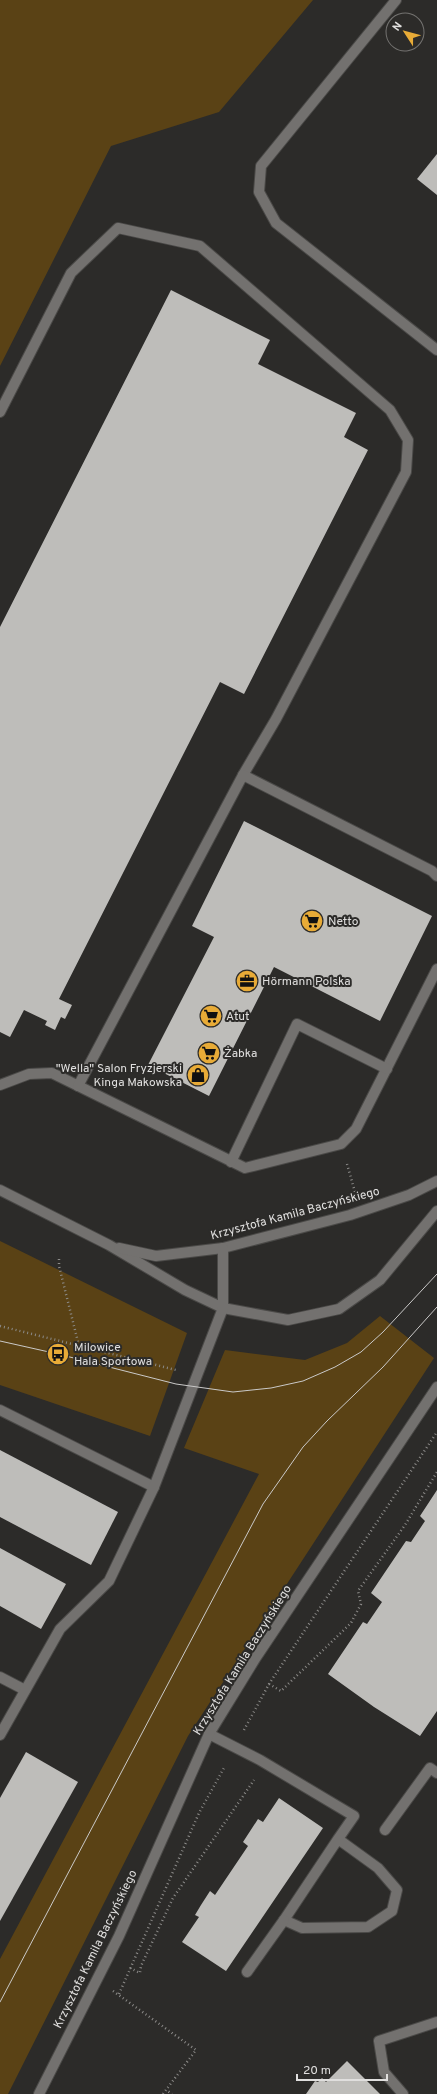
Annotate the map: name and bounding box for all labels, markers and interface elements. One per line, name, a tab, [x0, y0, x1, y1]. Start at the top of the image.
north arrow	[385, 12, 425, 52]
text: N	[390, 19, 406, 34]
supermarket icon: Netto	[299, 908, 325, 934]
place label: Netto	[328, 914, 359, 930]
office icon: Hörmann Polska	[234, 968, 260, 994]
place label: Hörmann Polska	[262, 974, 350, 990]
supermarket icon: Atut	[198, 1003, 224, 1029]
place label: Atut	[226, 1009, 250, 1025]
supermarket icon: Żabka	[196, 1040, 222, 1066]
place label: Żabka	[224, 1046, 257, 1062]
place label: "Wella" Salon Fryzjerski Kinga Makowska	[56, 1061, 182, 1091]
shop icon: "Wella" Salon Fryzjerski Kinga Makowska	[185, 1062, 211, 1088]
street label: Krzysztofa Kamila Baczyńskiego	[209, 1184, 382, 1244]
place label: Milowice Hala Sportowa	[74, 1340, 152, 1370]
bus stop icon: Milowice Hala Sportowa	[45, 1341, 71, 1367]
street label: Krzysztofa Kamila Baczyńskiego	[190, 1582, 296, 1739]
street label: Krzysztofa Kamila Baczyńskiego	[50, 1867, 141, 2031]
scale bar	[297, 2056, 387, 2082]
text: 20 m	[303, 2063, 331, 2079]

